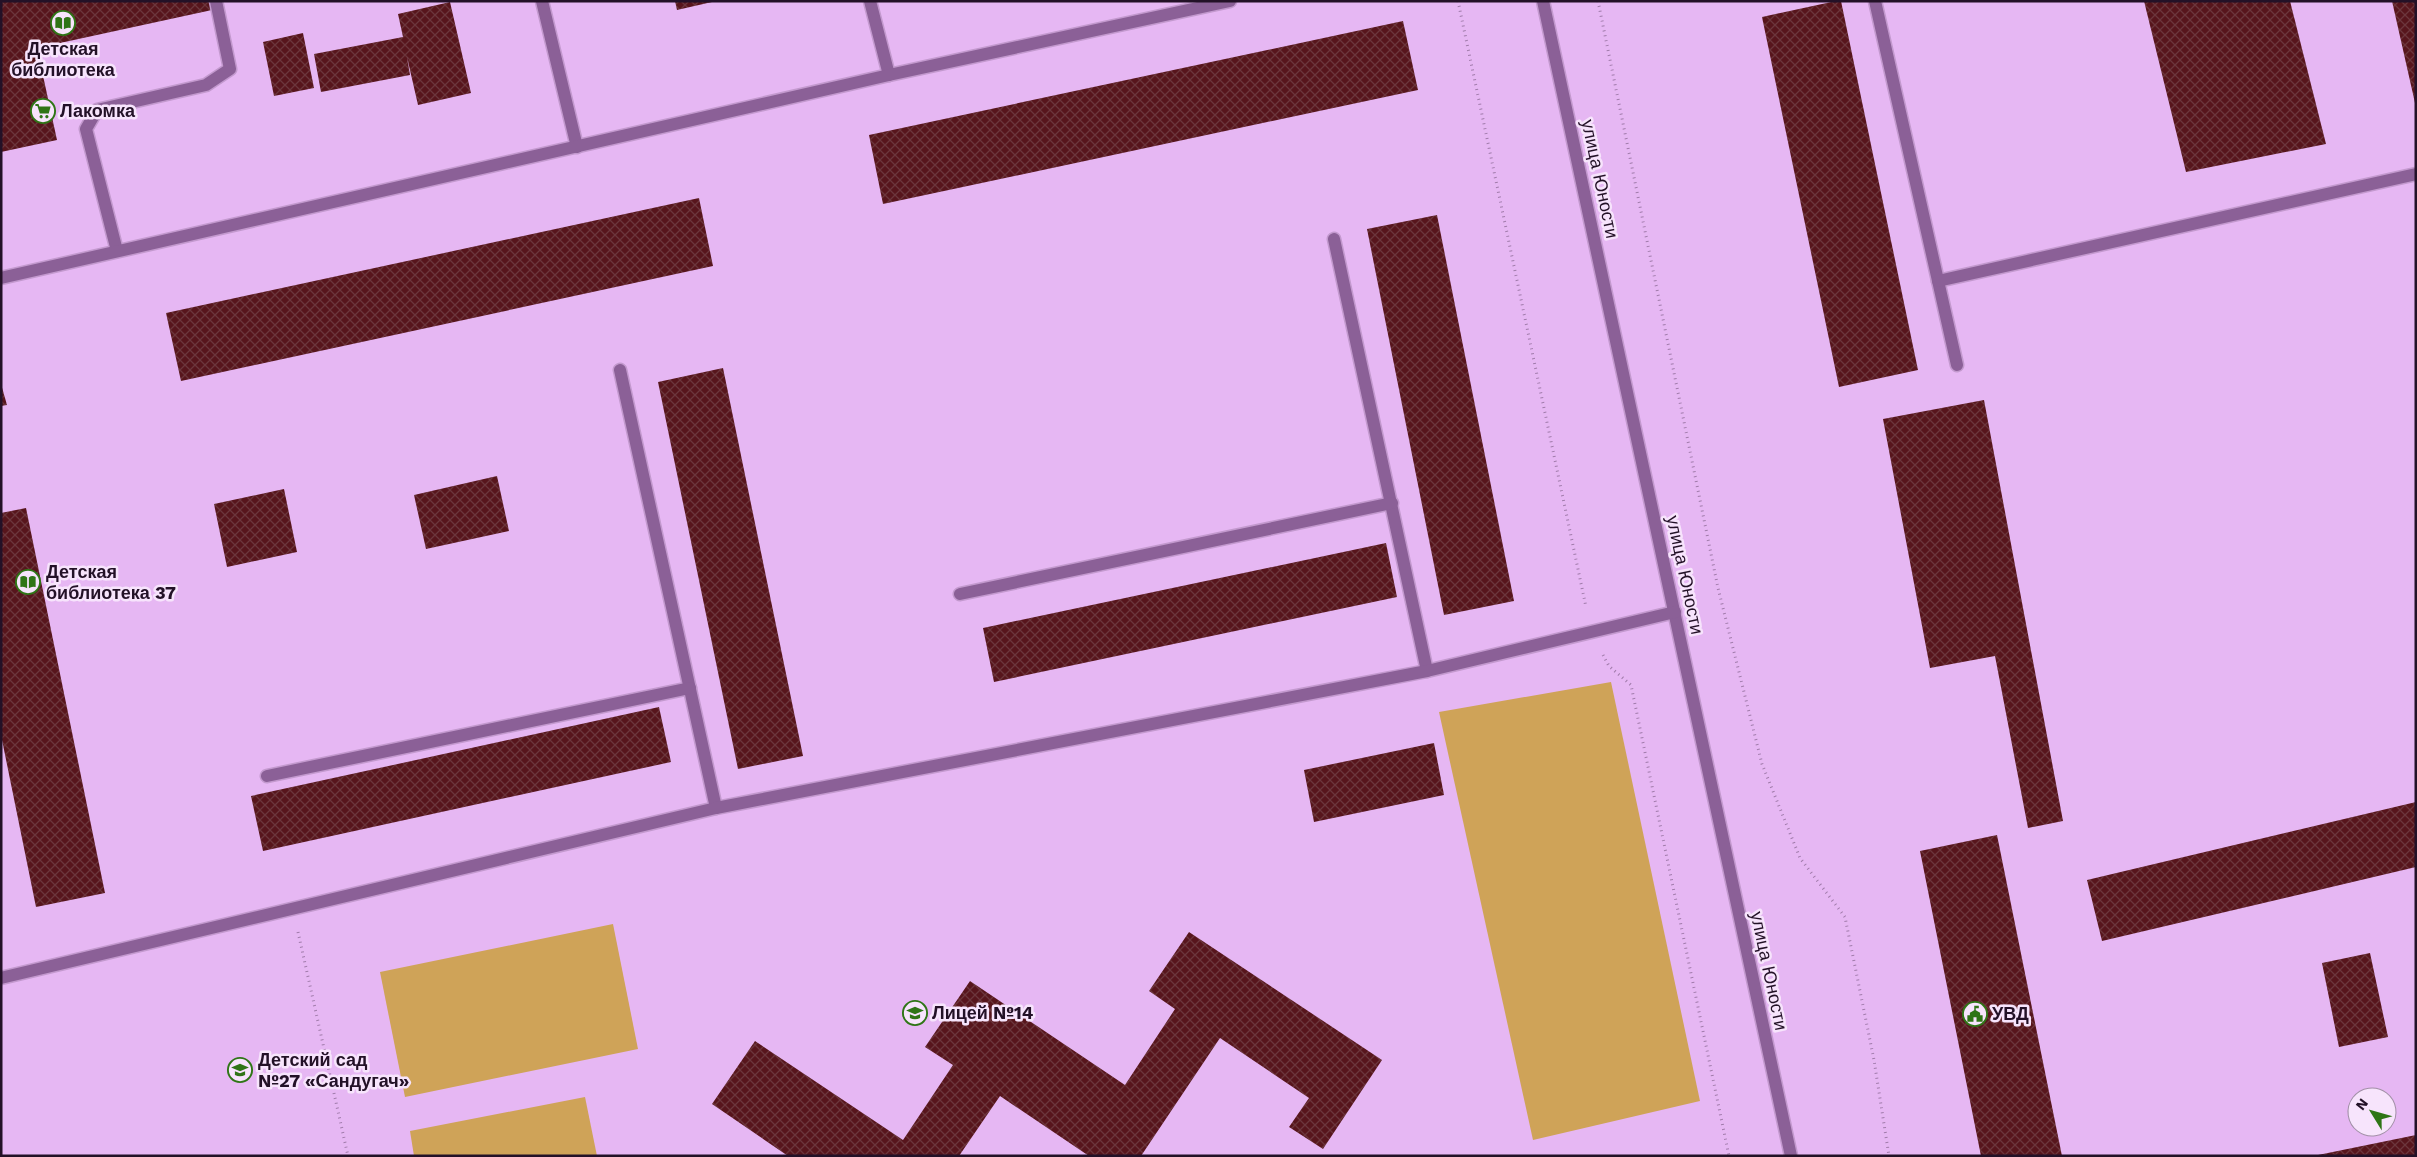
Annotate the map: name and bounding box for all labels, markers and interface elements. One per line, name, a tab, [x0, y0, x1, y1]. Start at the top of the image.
library icon: Детская библиотека	[50, 10, 76, 36]
place label: Детская библиотека	[11, 38, 116, 80]
supermarket icon: Лакомка	[30, 98, 56, 124]
place label: Лакомка	[60, 100, 136, 121]
street label: улица Юности	[1578, 118, 1623, 240]
street label: улица Юности	[1663, 514, 1708, 636]
place label: Детская библиотека 37	[46, 561, 176, 603]
library icon: Детская библиотека 37	[15, 569, 41, 595]
street label: улица Юности	[1747, 910, 1792, 1032]
school or university icon: Лицей №14	[902, 1000, 928, 1026]
public building icon: УВД	[1962, 1001, 1988, 1027]
place label: Лицей №14	[932, 1002, 1034, 1023]
place label: УВД	[1992, 1003, 2029, 1024]
place label: Детский сад №27 «Сандугач»	[258, 1049, 409, 1091]
school or university icon: Детский сад №27 «Сандугач»	[227, 1057, 253, 1083]
north arrow	[2347, 1087, 2397, 1137]
text: N	[2352, 1095, 2371, 1113]

